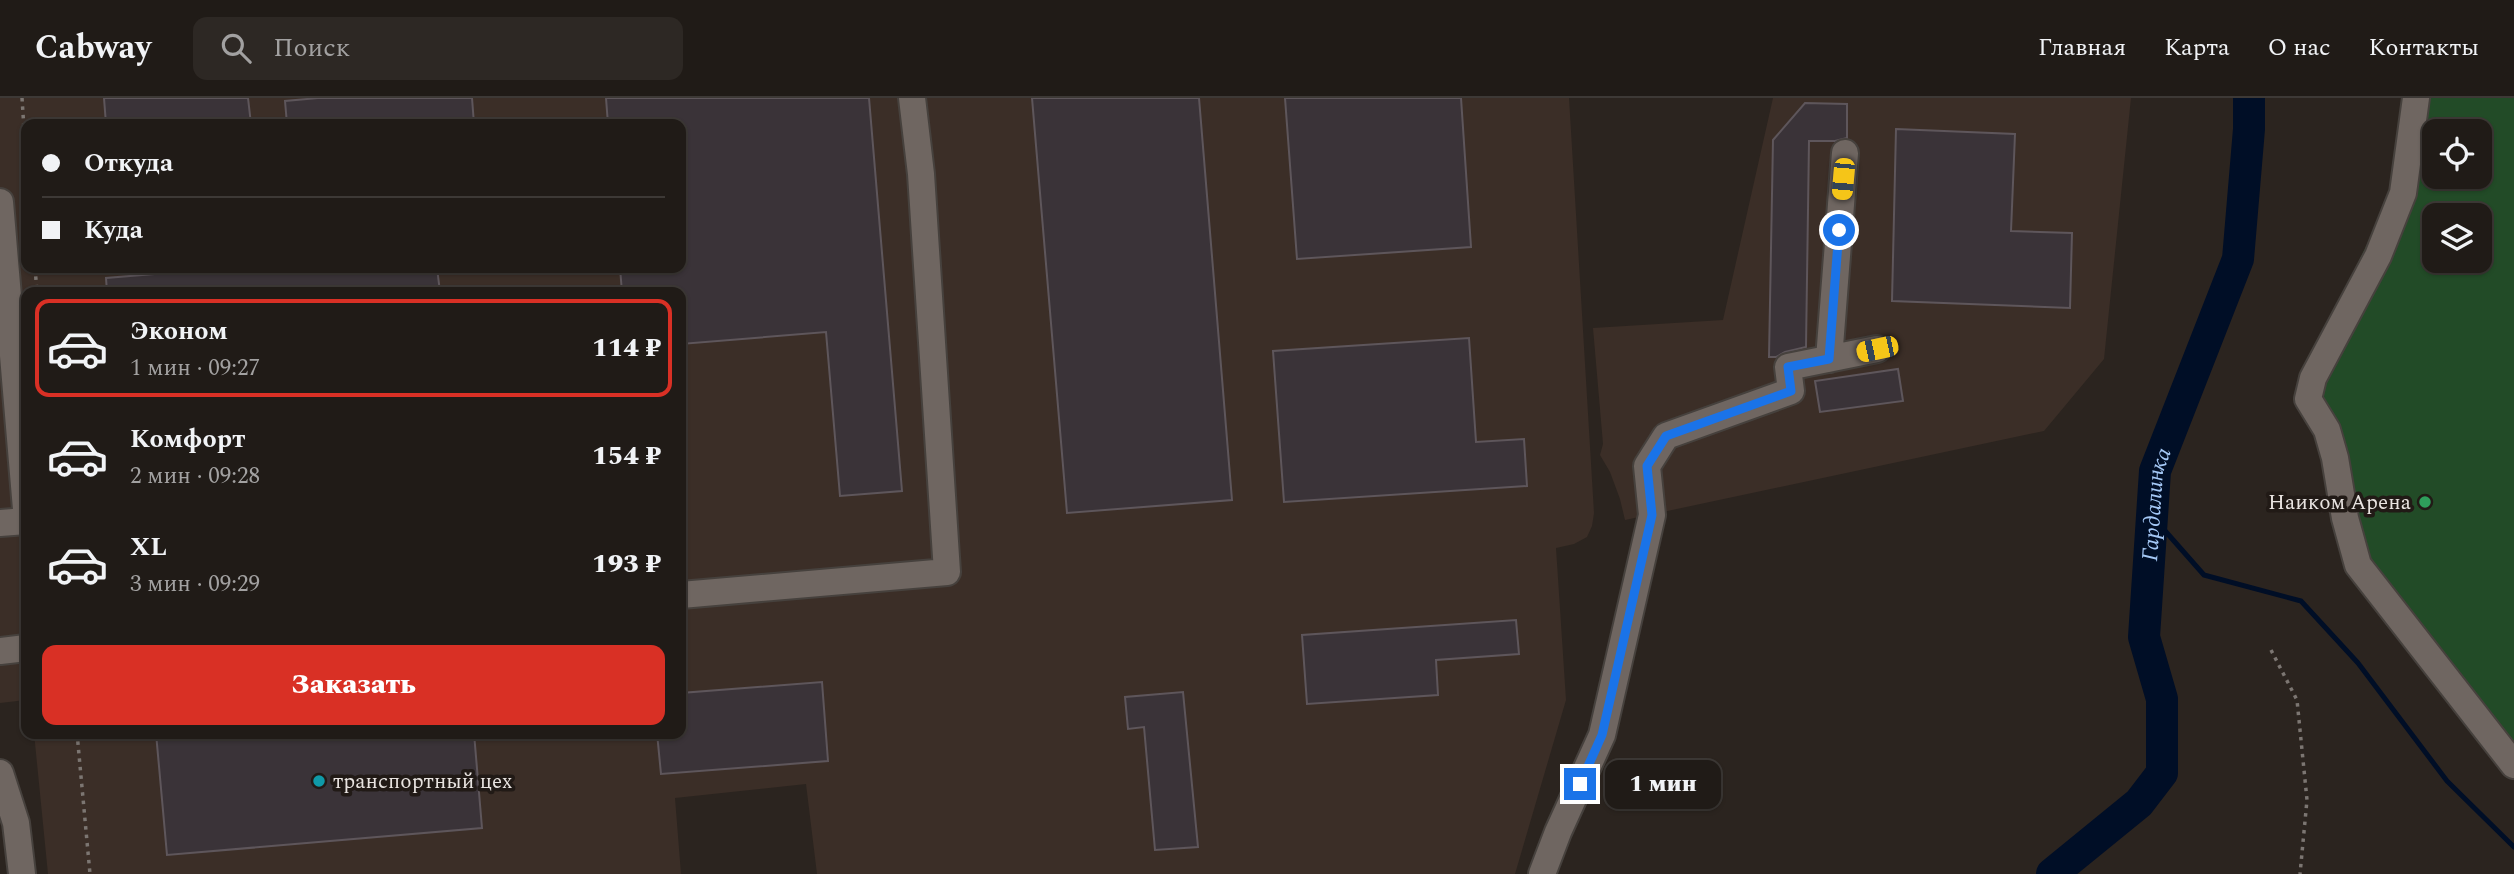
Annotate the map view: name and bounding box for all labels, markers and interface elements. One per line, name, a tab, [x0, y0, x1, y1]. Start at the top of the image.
search box	[193, 17, 683, 80]
text: Cabway	[35, 23, 151, 73]
text: Поиск	[273, 28, 350, 68]
icon: search	[217, 29, 255, 67]
text: Главная	[2038, 30, 2126, 66]
text: Карта	[2164, 30, 2230, 66]
text: О нас	[2268, 30, 2331, 66]
text: Контакты	[2369, 30, 2479, 66]
map controls	[2422, 119, 2492, 273]
button: locate	[2422, 119, 2492, 189]
text: Откуда	[84, 143, 173, 183]
car	[1831, 157, 1856, 201]
button: layers	[2422, 203, 2492, 273]
text: Куда	[84, 210, 143, 250]
route start	[1823, 214, 1855, 246]
text: Эконом	[130, 311, 228, 351]
icon: car	[46, 317, 109, 380]
text: 114 ₽	[592, 328, 661, 368]
car	[1855, 334, 1900, 364]
text: 1 мин · 09:27	[130, 351, 260, 386]
text: Комфорт	[130, 419, 245, 459]
icon: car	[46, 425, 109, 488]
text: 154 ₽	[592, 436, 661, 476]
water label: Гардалинка	[2133, 442, 2182, 563]
text: 2 мин · 09:28	[130, 459, 260, 494]
place label: Наиком Арена	[2268, 487, 2412, 519]
marker: Наиком Арена	[2417, 494, 2433, 510]
text: XL	[130, 527, 167, 567]
icon: car	[46, 533, 109, 596]
text: 193 ₽	[592, 544, 661, 584]
text: 3 мин · 09:29	[130, 567, 260, 602]
button: Заказать	[42, 645, 665, 725]
callout: 1 мин	[1604, 760, 1720, 808]
place label: транспортный цех	[333, 766, 512, 798]
text: 1 мин	[1629, 767, 1697, 802]
route end	[1564, 768, 1596, 800]
marker: транспортный цех	[311, 773, 327, 789]

